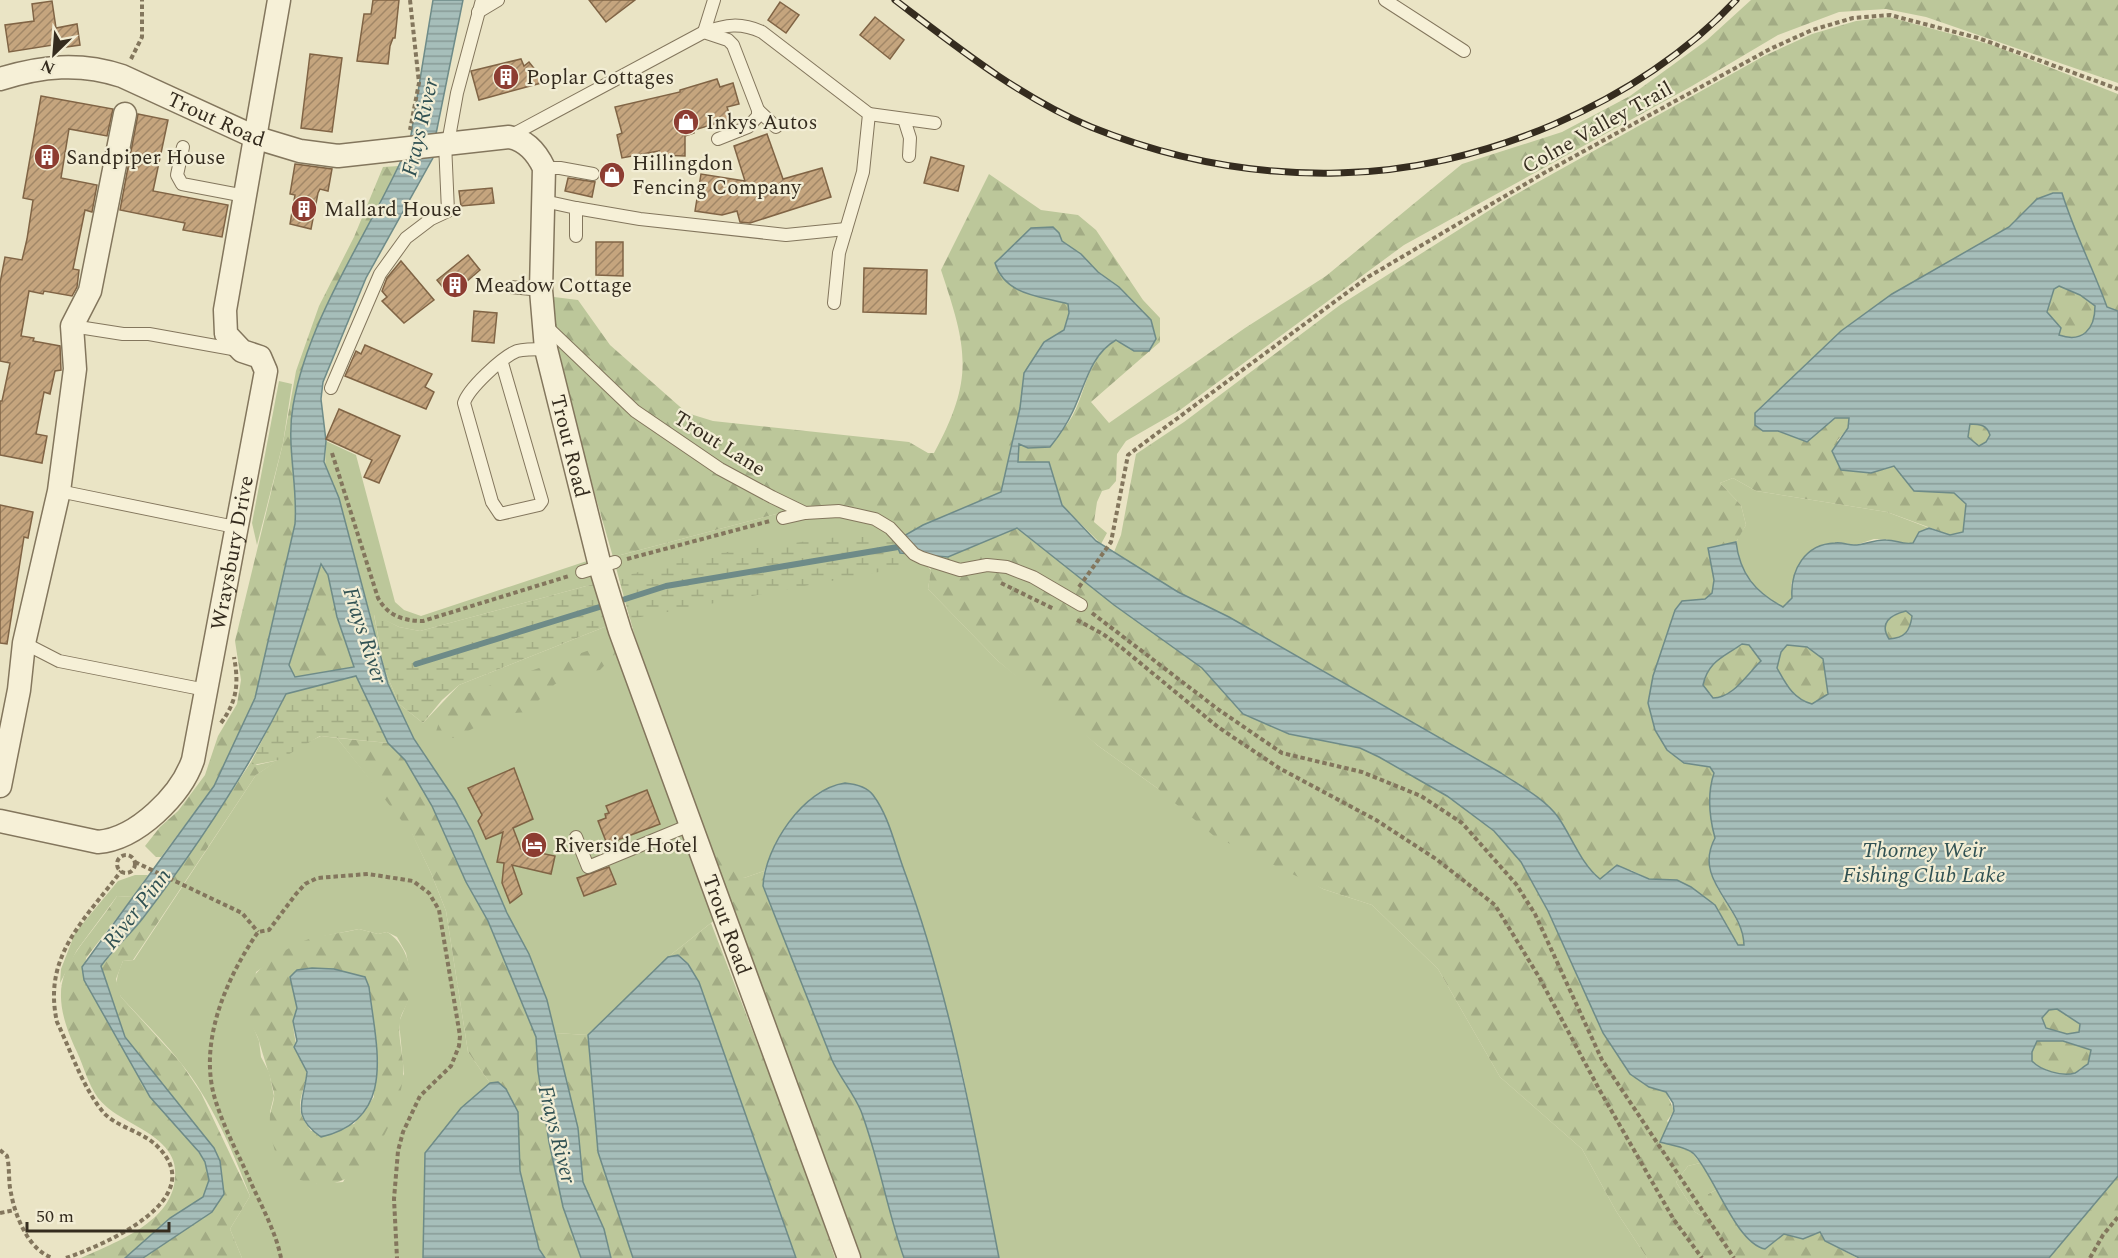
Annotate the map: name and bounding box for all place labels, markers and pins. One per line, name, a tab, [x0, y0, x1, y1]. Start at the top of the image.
building icon: Poplar Cottages	[491, 62, 521, 92]
place label: Poplar Cottages	[526, 62, 674, 94]
shop icon: Inkys Autos	[671, 107, 701, 137]
place label: Inkys Autos	[706, 107, 818, 139]
building icon: Sandpiper House	[32, 142, 62, 172]
place label: Sandpiper House	[66, 142, 225, 174]
place label: Hillingdon Fencing Company	[632, 148, 802, 204]
shop icon: Hillingdon Fencing Company	[597, 160, 627, 190]
building icon: Mallard House	[289, 194, 319, 224]
place label: Mallard House	[324, 194, 462, 226]
building icon: Meadow Cottage	[440, 270, 470, 300]
place label: Meadow Cottage	[474, 270, 632, 302]
hotel icon: Riverside Hotel	[519, 830, 549, 860]
place label: Riverside Hotel	[554, 830, 698, 862]

